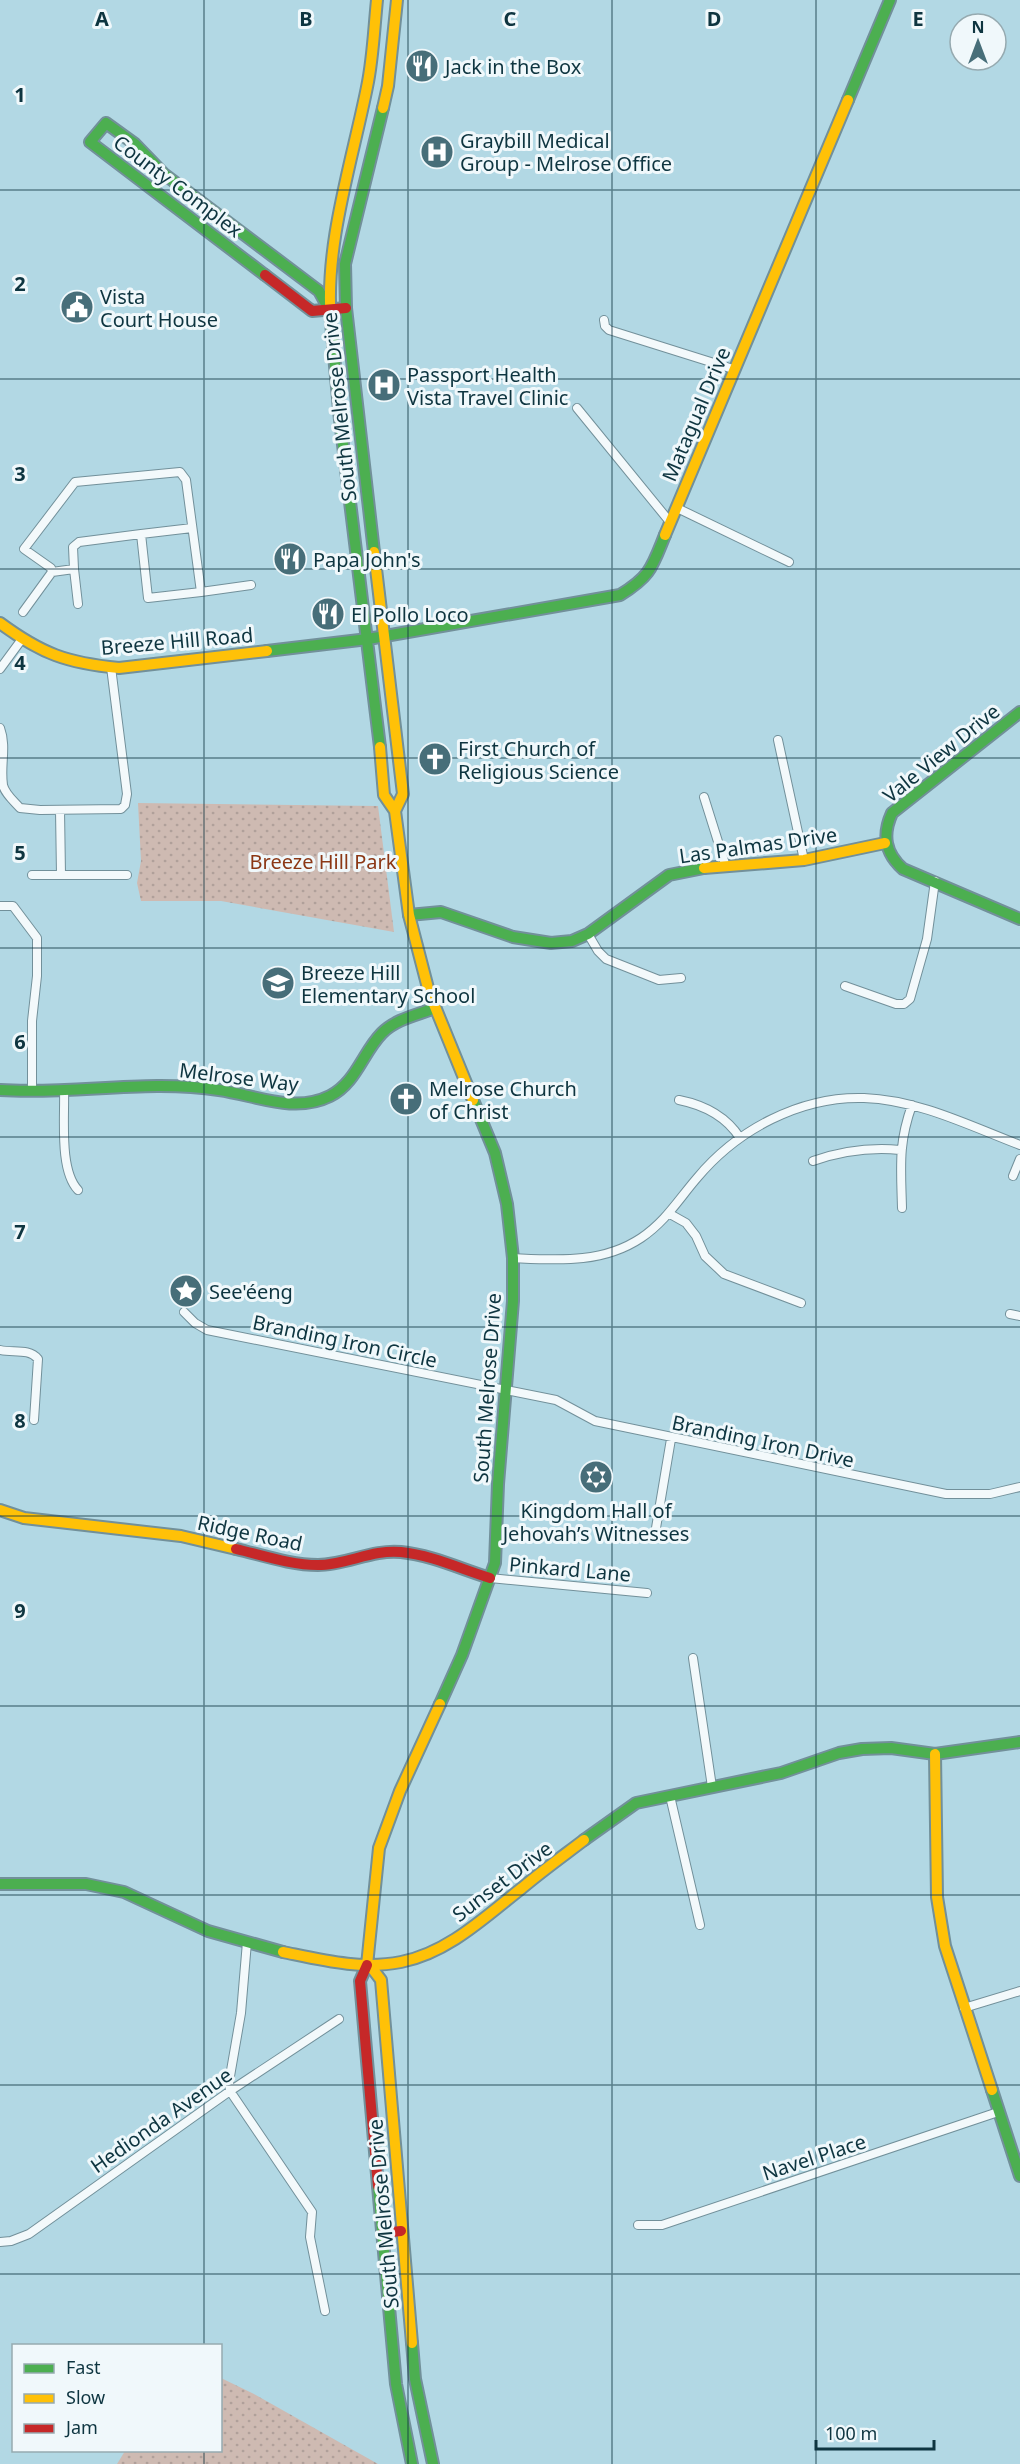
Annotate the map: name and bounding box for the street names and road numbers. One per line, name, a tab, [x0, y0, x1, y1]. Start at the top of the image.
street label: County Complex	[108, 129, 248, 244]
street label: South Melrose Drive	[316, 311, 362, 503]
street label: Matagual Drive	[656, 343, 736, 485]
street label: Breeze Hill Road	[100, 621, 254, 661]
street label: Vale View Drive	[877, 698, 1005, 808]
street label: Las Palmas Drive	[677, 821, 839, 869]
street label: Melrose Way	[178, 1056, 301, 1098]
street label: South Melrose Drive	[467, 1292, 507, 1484]
street label: Branding Iron Circle	[250, 1308, 440, 1374]
street label: Branding Iron Drive	[669, 1409, 857, 1473]
street label: Ridge Road	[195, 1509, 305, 1557]
street label: Pinkard Lane	[508, 1550, 632, 1588]
street label: Sunset Drive	[447, 1835, 557, 1927]
street label: Hedionda Avenue	[85, 2061, 237, 2179]
street label: South Melrose Drive	[361, 2118, 405, 2310]
street label: Navel Place	[759, 2128, 869, 2186]

